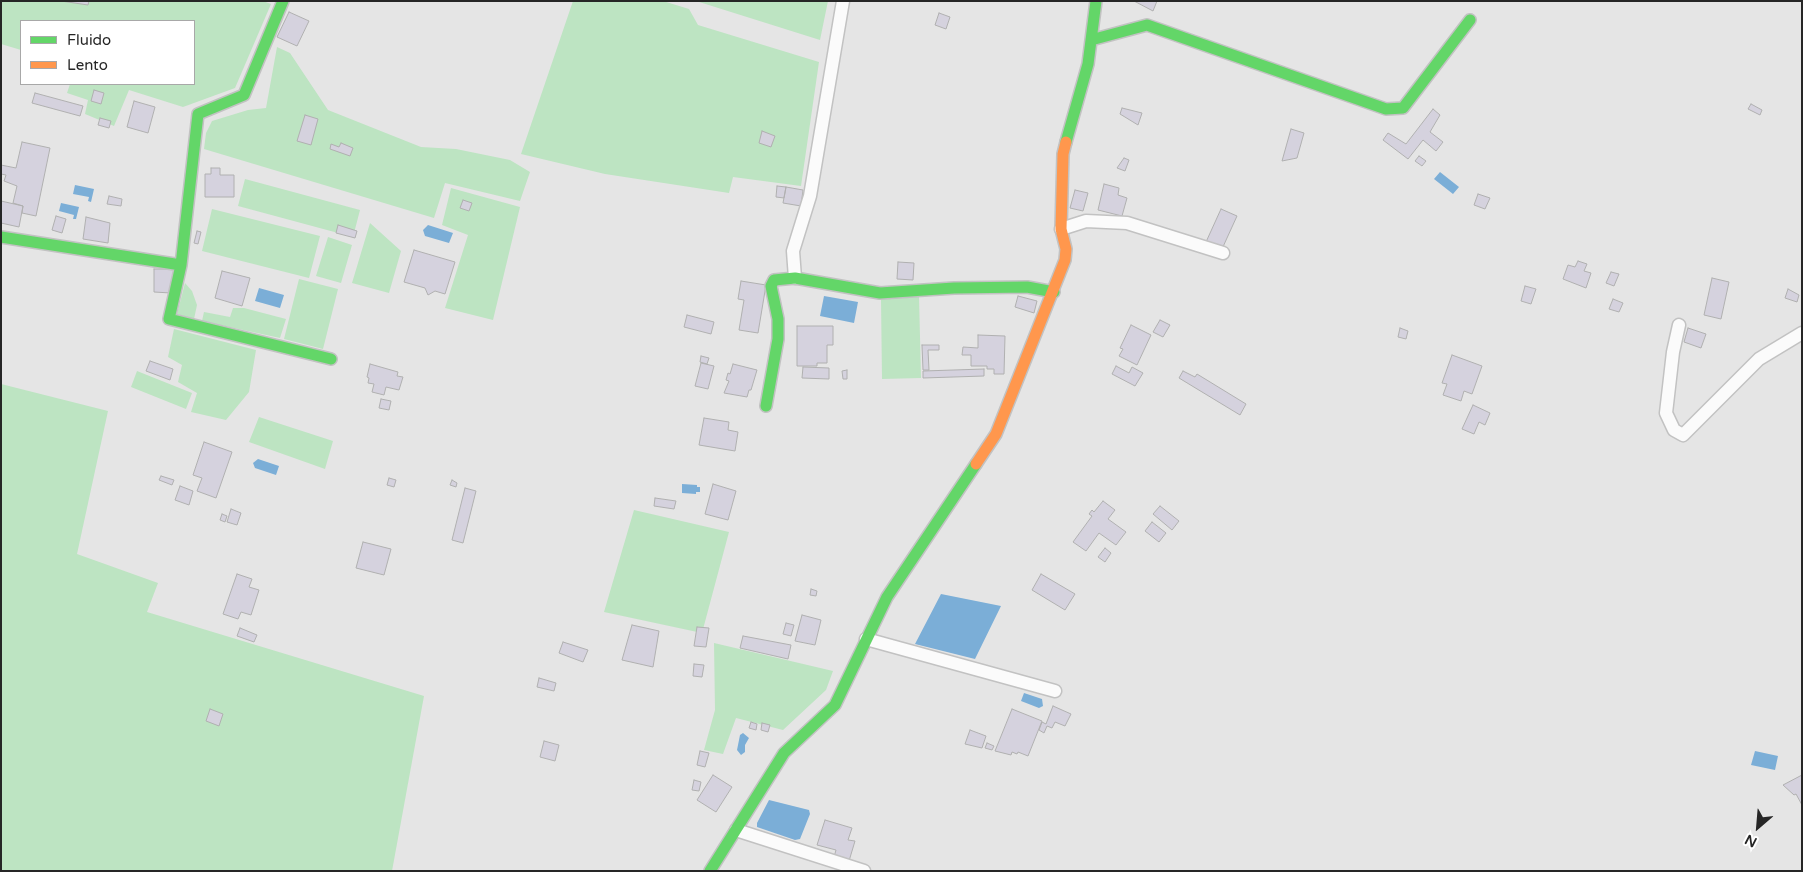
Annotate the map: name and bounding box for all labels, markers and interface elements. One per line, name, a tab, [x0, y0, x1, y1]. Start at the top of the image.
legend	[20, 20, 195, 85]
text: Fluido	[67, 31, 111, 49]
text: Lento	[67, 56, 108, 74]
north arrow	[1733, 802, 1783, 852]
text: N	[1742, 831, 1760, 851]

